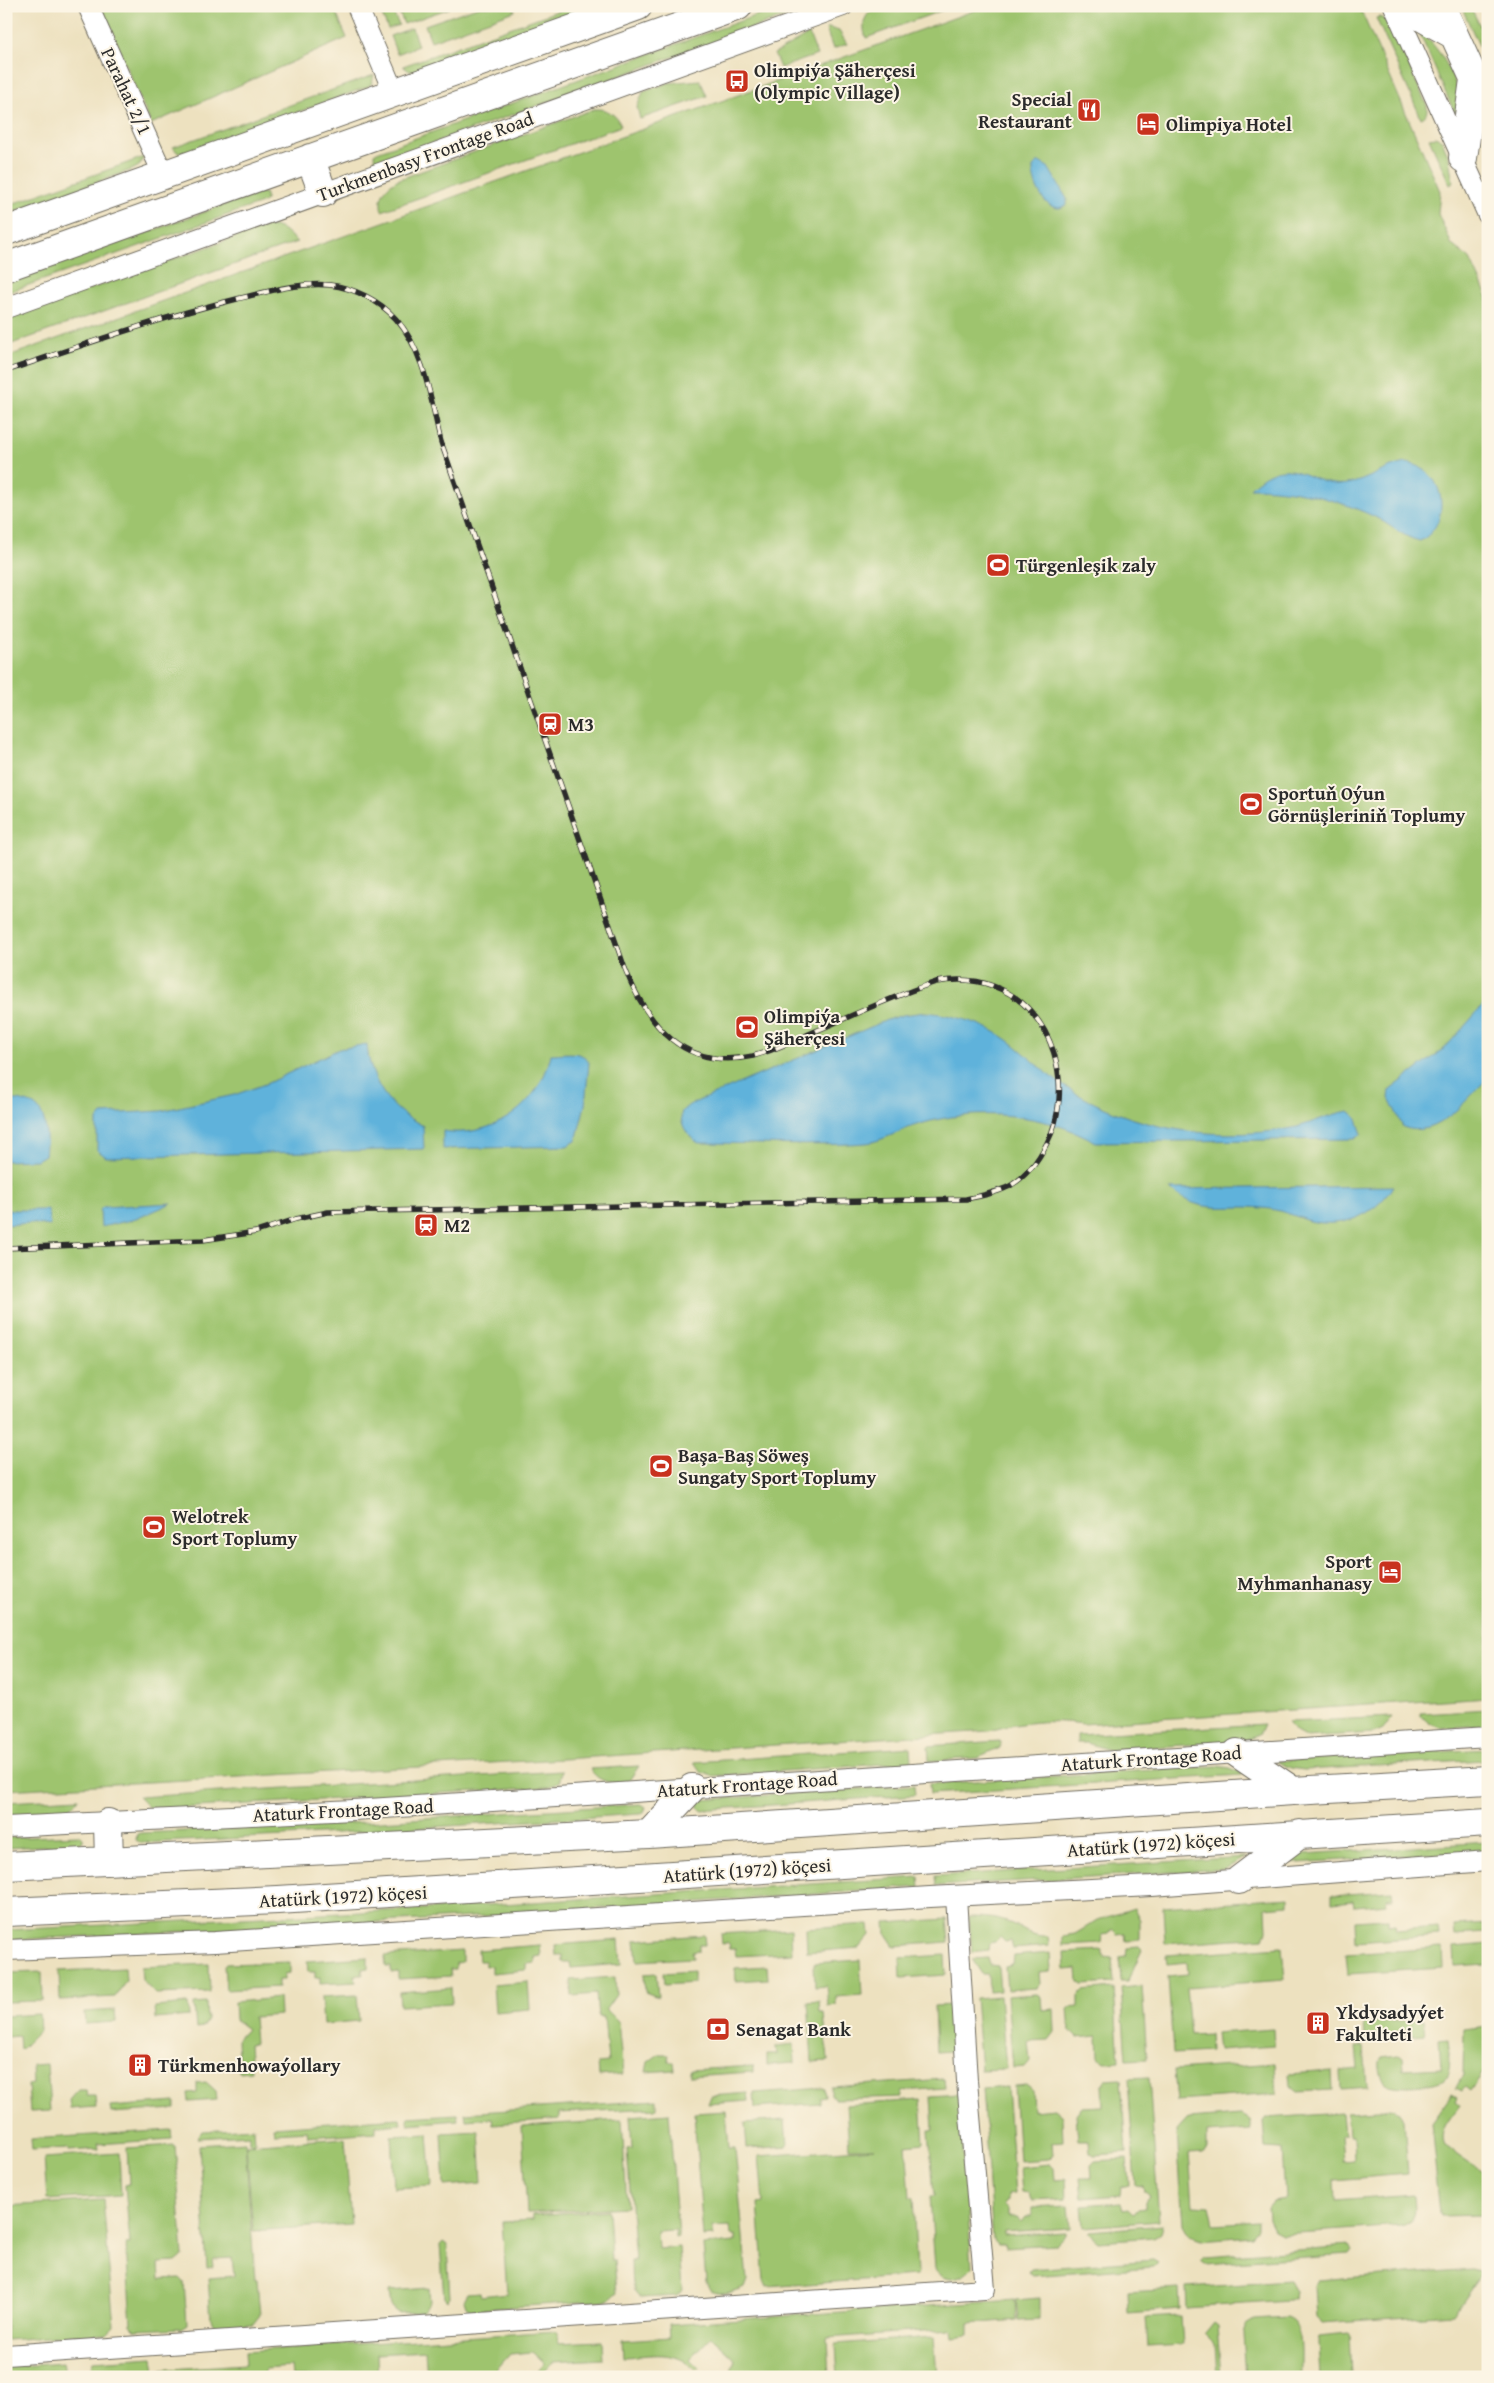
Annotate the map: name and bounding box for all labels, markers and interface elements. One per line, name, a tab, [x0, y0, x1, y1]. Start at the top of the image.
street label: Parahat 2/1	[95, 43, 159, 139]
place label: Olimpiýa Şäherçesi (Olympic Village)	[754, 56, 916, 106]
bus stop icon: Olimpiýa Şäherçesi (Olympic Village)	[724, 68, 750, 94]
place label: Special Restaurant	[978, 85, 1073, 135]
restaurant icon: Special Restaurant	[1076, 97, 1102, 123]
street label: Turkmenbasy Frontage Road	[313, 103, 538, 208]
place label: Olimpiya Hotel	[1166, 110, 1292, 138]
hotel icon: Olimpiya Hotel	[1135, 111, 1161, 137]
place label: Türgenleşik zaly	[1016, 551, 1156, 579]
sports icon: Türgenleşik zaly	[985, 552, 1011, 578]
place label: M3	[568, 710, 594, 738]
station icon: M3	[537, 711, 563, 737]
place label: Sportuň Oýun Görnüşleriniň Toplumy	[1268, 779, 1466, 829]
sports icon: Sportuň Oýun Görnüşleriniň Toplumy	[1238, 791, 1264, 817]
place label: Olimpiýa Şäherçesi	[764, 1002, 845, 1052]
sports icon: Olimpiýa Şäherçesi	[734, 1014, 760, 1040]
place label: M2	[444, 1211, 470, 1239]
station icon: M2	[413, 1212, 439, 1238]
place label: Başa-Baş Söweş Sungaty Sport Toplumy	[678, 1441, 876, 1491]
sports icon: Başa-Baş Söweş Sungaty Sport Toplumy	[648, 1453, 674, 1479]
place label: Welotrek Sport Toplumy	[172, 1502, 297, 1552]
sports icon: Welotrek Sport Toplumy	[141, 1514, 167, 1540]
place label: Sport Myhmanhanasy	[1238, 1547, 1373, 1597]
hotel icon: Sport Myhmanhanasy	[1377, 1559, 1403, 1585]
street label: Ataturk Frontage Road	[1060, 1738, 1243, 1778]
street label: Ataturk Frontage Road	[656, 1764, 839, 1804]
street label: Ataturk Frontage Road	[252, 1791, 435, 1829]
street label: Atatürk (1972) köçesi	[1066, 1824, 1236, 1864]
street label: Atatürk (1972) köçesi	[662, 1850, 832, 1890]
street label: Atatürk (1972) köçesi	[258, 1878, 428, 1914]
place label: Ykdysadyýet Fakulteti	[1336, 1998, 1445, 2048]
building icon: Ykdysadyýet Fakulteti	[1305, 2010, 1331, 2036]
place label: Senagat Bank	[736, 2015, 851, 2043]
bank icon: Senagat Bank	[705, 2016, 731, 2042]
place label: Türkmenhowaýollary	[158, 2051, 341, 2079]
building icon: Türkmenhowaýollary	[127, 2052, 153, 2078]

